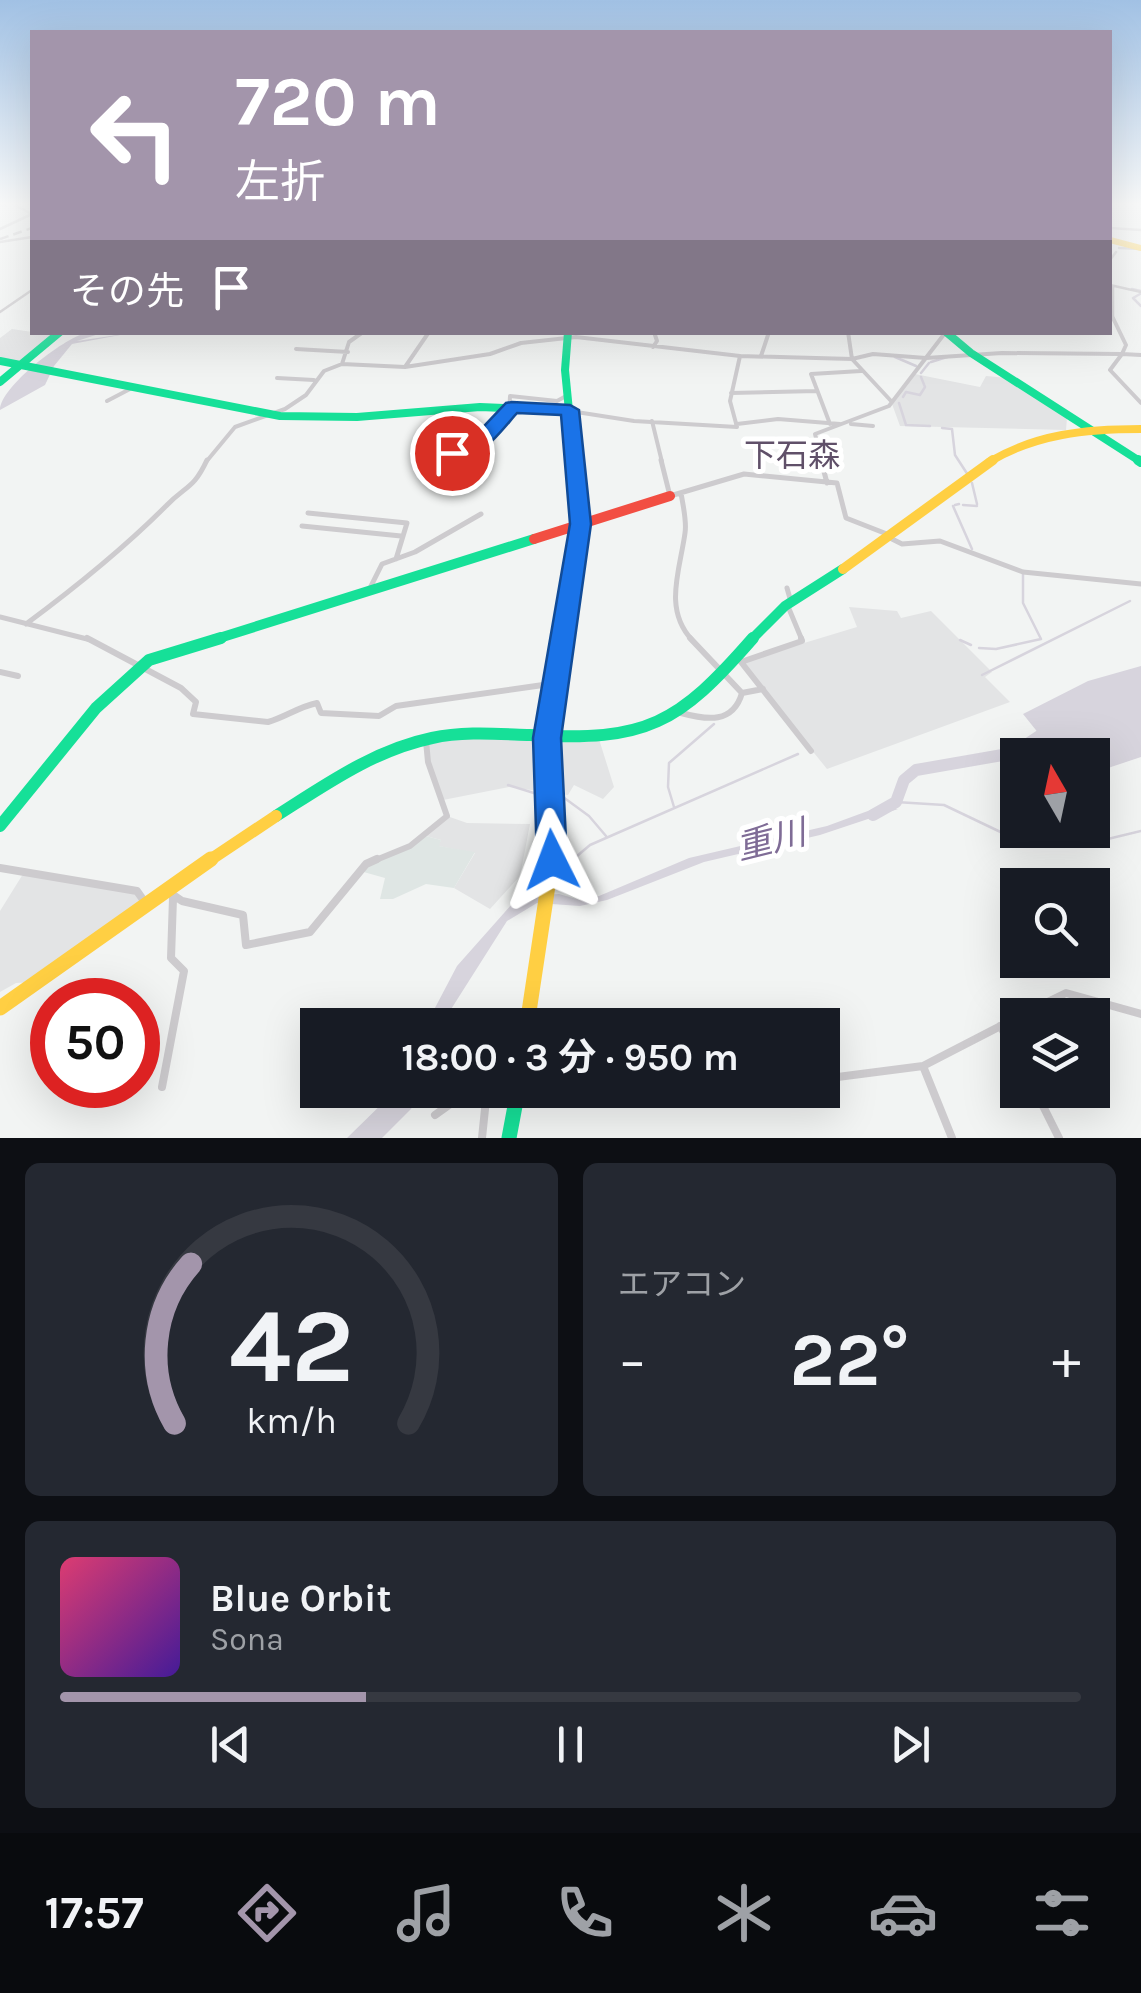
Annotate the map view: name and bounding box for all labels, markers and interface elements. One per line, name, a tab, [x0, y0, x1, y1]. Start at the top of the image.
text: 720 m	[235, 61, 441, 143]
icon: left	[70, 70, 200, 200]
text: 左折	[235, 156, 325, 208]
icon: arrive	[204, 260, 259, 315]
text: その先	[70, 269, 184, 314]
pin	[410, 411, 495, 496]
icon: arrive	[425, 426, 480, 481]
district label: 下石森	[744, 437, 840, 474]
north arrow	[1000, 738, 1110, 848]
map controls	[1000, 738, 1110, 1108]
position arrow	[500, 808, 604, 912]
water label: 重川	[732, 811, 814, 868]
button: search	[1000, 868, 1110, 978]
speed limit sign: 50	[30, 978, 160, 1108]
button: layers	[1000, 998, 1110, 1108]
text: 18:00 · 3 分 · 950 m	[401, 1035, 739, 1080]
text: エアコン	[618, 1266, 746, 1303]
text: 42	[229, 1286, 354, 1407]
text: 22°	[790, 1316, 909, 1404]
text: −	[618, 1328, 647, 1392]
text: +	[1052, 1328, 1081, 1392]
text: km/h	[246, 1400, 337, 1442]
text: Blue Orbit	[210, 1576, 391, 1621]
text: Sona	[210, 1621, 284, 1658]
icon: previous	[203, 1717, 258, 1772]
icon: pause	[543, 1717, 598, 1772]
icon: next	[883, 1717, 938, 1772]
icon: directions	[232, 1878, 302, 1948]
icon: music	[391, 1878, 461, 1948]
icon: phone	[550, 1878, 620, 1948]
icon: climate	[709, 1878, 779, 1948]
icon: car	[868, 1878, 938, 1948]
icon: filters	[1027, 1878, 1097, 1948]
text: 17:57	[44, 1887, 144, 1939]

